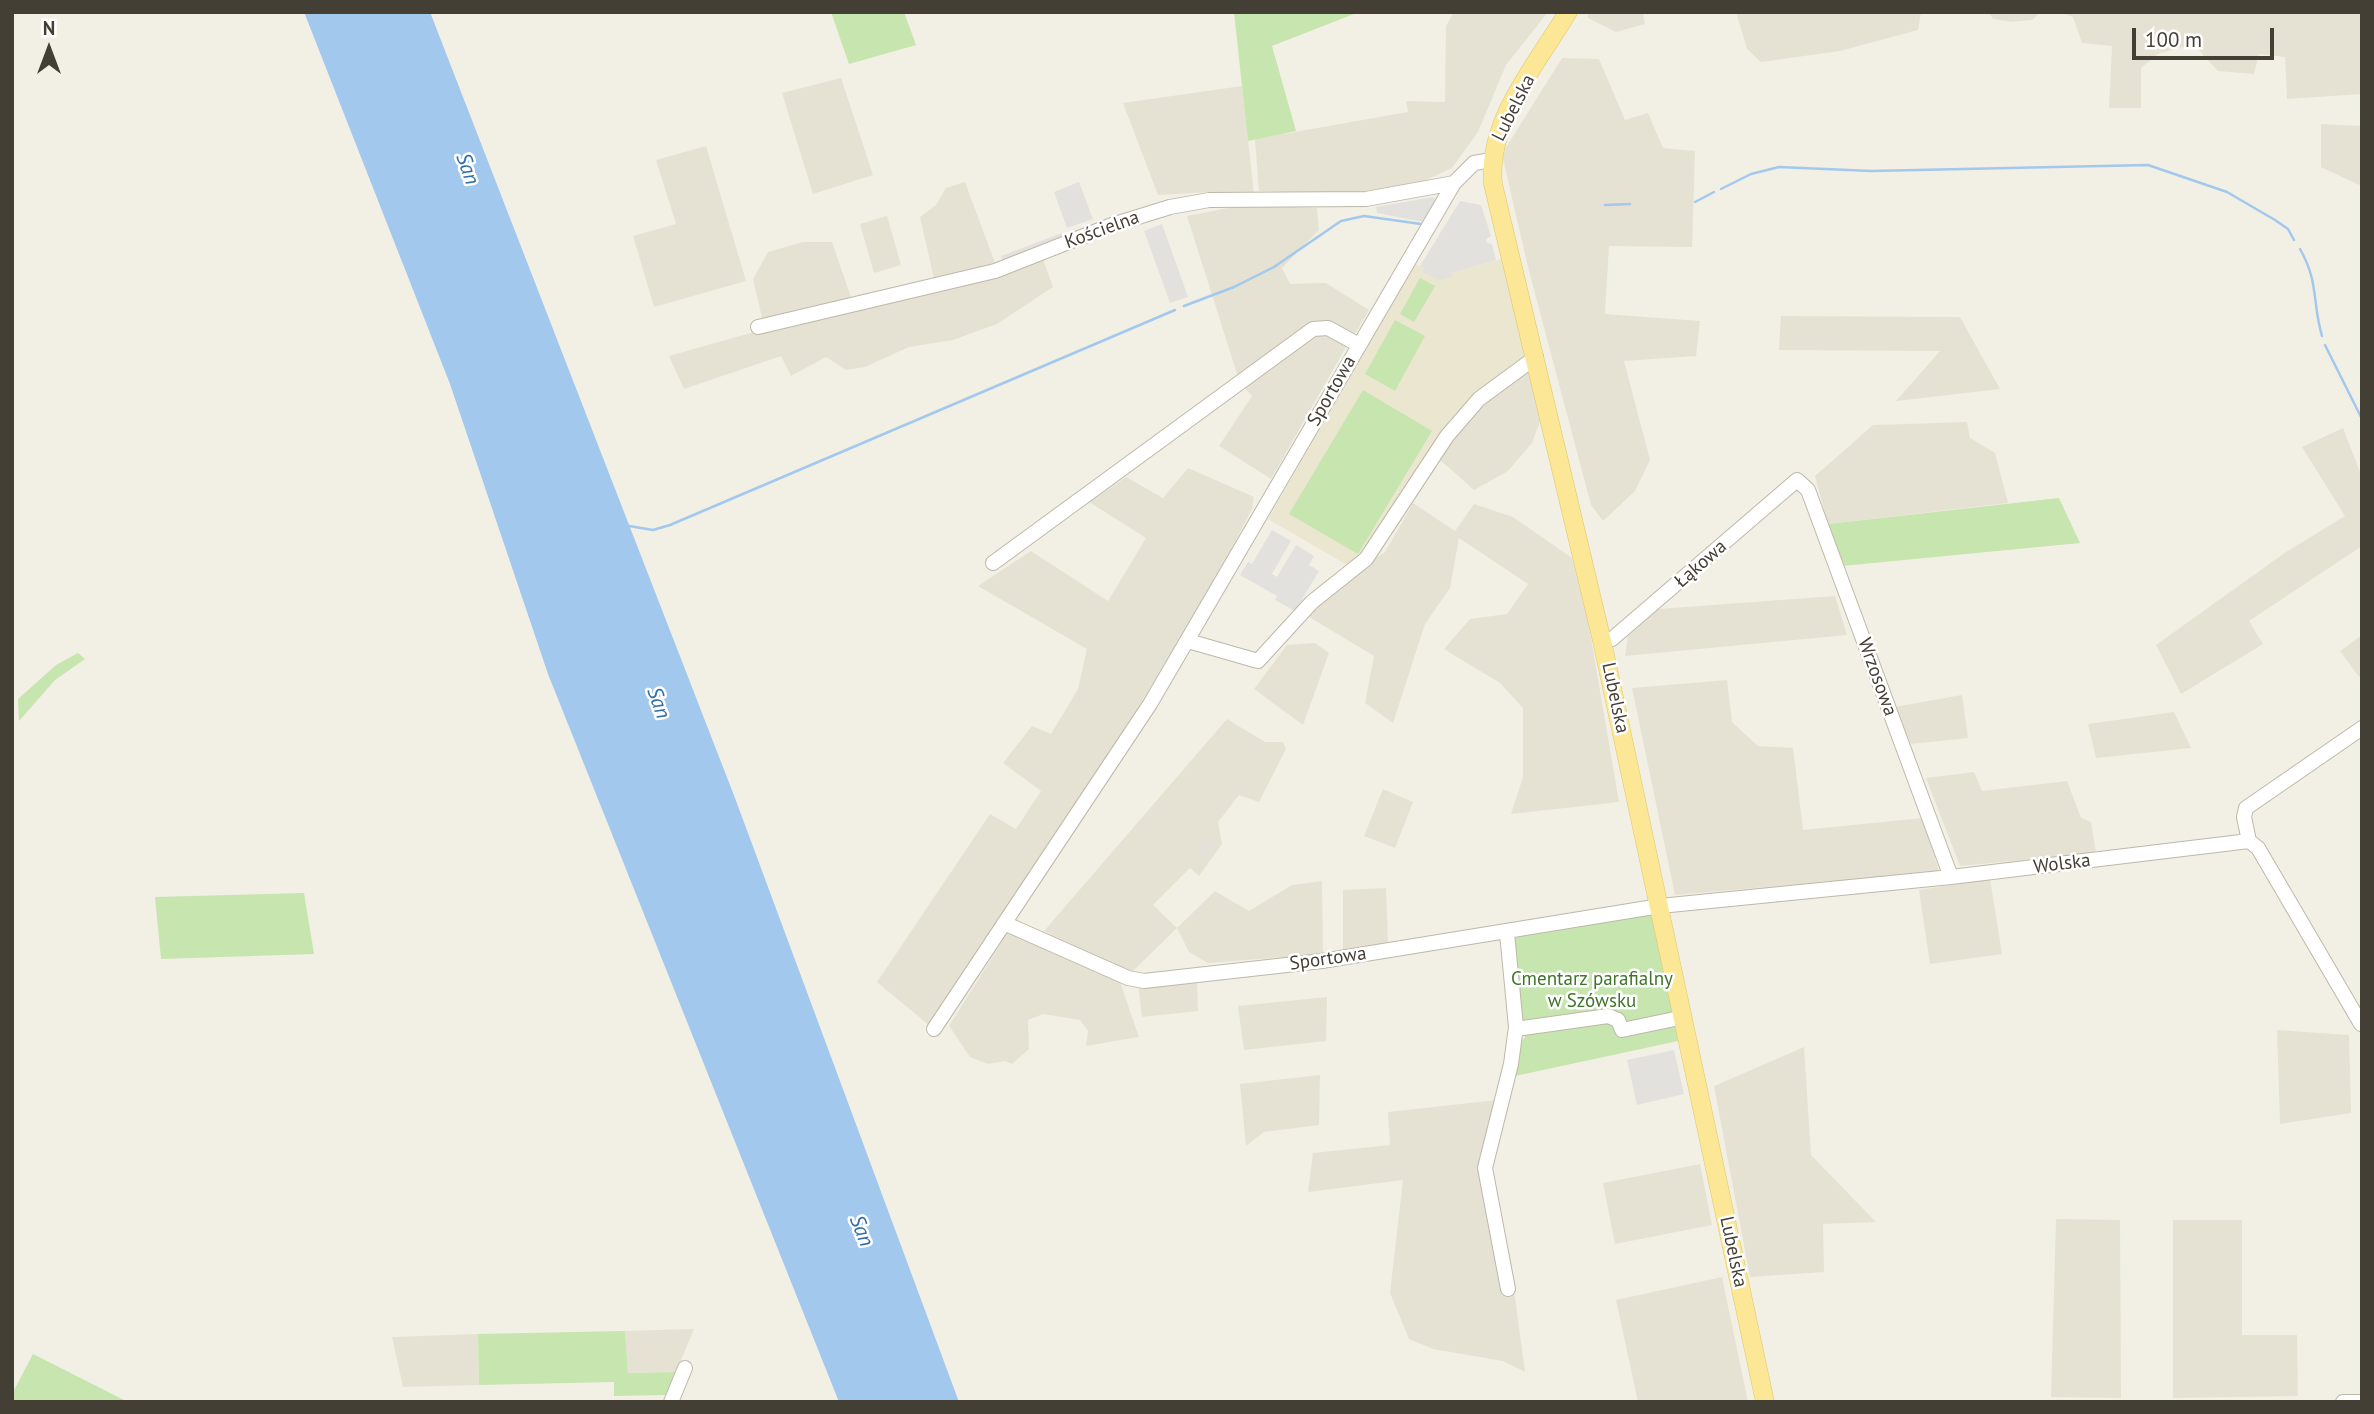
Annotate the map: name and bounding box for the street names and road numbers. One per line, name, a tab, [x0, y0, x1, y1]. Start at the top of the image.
street label: Lubelska	[1488, 71, 1540, 145]
street label: Kościelna	[1062, 206, 1142, 254]
street label: Sportowa	[1303, 352, 1361, 430]
street label: Łąkowa	[1670, 535, 1732, 593]
street label: Wrzosowa	[1852, 635, 1902, 719]
street label: Lubelska	[1596, 661, 1634, 735]
street label: Wolska	[2032, 849, 2092, 879]
street label: Sportowa	[1288, 942, 1368, 976]
street label: Lubelska	[1714, 1215, 1752, 1289]

